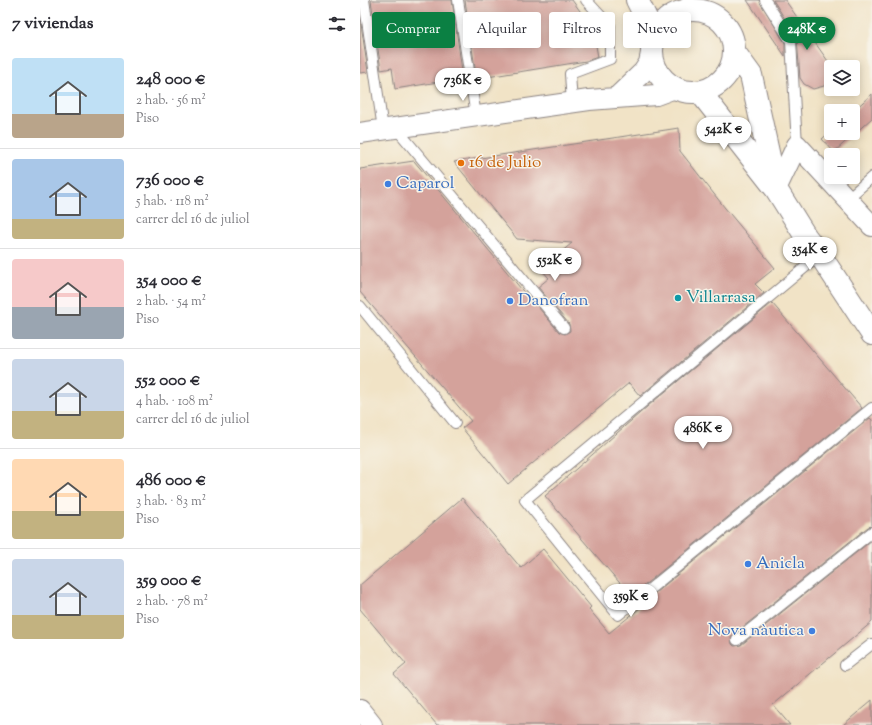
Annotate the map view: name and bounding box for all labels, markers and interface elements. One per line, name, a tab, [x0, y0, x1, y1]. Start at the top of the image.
text: 7 viviendas	[12, 12, 93, 36]
chip: Comprar	[372, 12, 455, 48]
chip: Alquilar	[463, 12, 541, 48]
chip: Filtros	[549, 12, 615, 48]
chip: Nuevo	[623, 12, 691, 48]
icon: filters	[326, 13, 348, 35]
pin: 248K €	[774, 17, 840, 51]
text: 248K €	[787, 21, 827, 39]
map controls	[824, 60, 860, 184]
button: layers	[824, 60, 860, 96]
text: 248 000 €	[136, 68, 206, 92]
pin: 736K €	[430, 68, 496, 102]
text: 736K €	[444, 72, 482, 90]
icon: home	[44, 74, 92, 122]
text: 2 hab. · 56 m²	[136, 92, 206, 110]
button: +	[824, 104, 860, 140]
text: Piso	[136, 110, 159, 128]
pin: 542K €	[691, 117, 757, 151]
text: 542K €	[705, 121, 743, 139]
button: −	[824, 148, 860, 184]
place label: 16 de Julio	[469, 151, 541, 175]
marker: 16 de Julio	[456, 158, 466, 168]
text: 736 000 €	[136, 169, 204, 193]
place label: Caparol	[396, 172, 455, 196]
icon: home	[44, 175, 92, 223]
marker: Caparol	[383, 179, 393, 189]
text: 5 hab. · 118 m²	[136, 193, 209, 211]
text: carrer del 16 de juliol	[136, 211, 250, 229]
pin: 354K €	[777, 237, 843, 271]
text: 354K €	[792, 241, 828, 259]
pin: 552K €	[522, 248, 588, 282]
text: 552K €	[537, 252, 573, 270]
text: 354 000 €	[136, 269, 202, 293]
icon: home	[44, 275, 92, 323]
place label: Villarrasa	[686, 286, 756, 310]
place label: Danofran	[518, 289, 589, 313]
text: 2 hab. · 54 m²	[136, 293, 206, 311]
marker: Villarrasa	[673, 293, 683, 303]
marker: Danofran	[505, 296, 515, 306]
text: Piso	[136, 311, 159, 329]
text: 552 000 €	[136, 369, 200, 393]
icon: home	[44, 375, 92, 423]
text: 4 hab. · 108 m²	[136, 393, 213, 411]
text: carrer del 16 de juliol	[136, 411, 250, 429]
pin: 486K €	[670, 416, 736, 450]
text: 486K €	[683, 420, 723, 438]
text: 486 000 €	[136, 469, 206, 493]
icon: home	[44, 475, 92, 523]
text: 3 hab. · 83 m²	[136, 493, 206, 511]
text: Piso	[136, 511, 159, 529]
place label: Anicla	[756, 552, 805, 576]
marker: Anicla	[743, 559, 753, 569]
text: 359 000 €	[136, 569, 202, 593]
icon: home	[44, 575, 92, 623]
pin: 359K €	[598, 584, 664, 618]
text: 359K €	[613, 588, 649, 606]
text: 2 hab. · 78 m²	[136, 593, 208, 611]
text: Piso	[136, 611, 159, 629]
place label: Nova nàutica	[708, 619, 804, 643]
marker: Nova nàutica	[807, 626, 817, 636]

